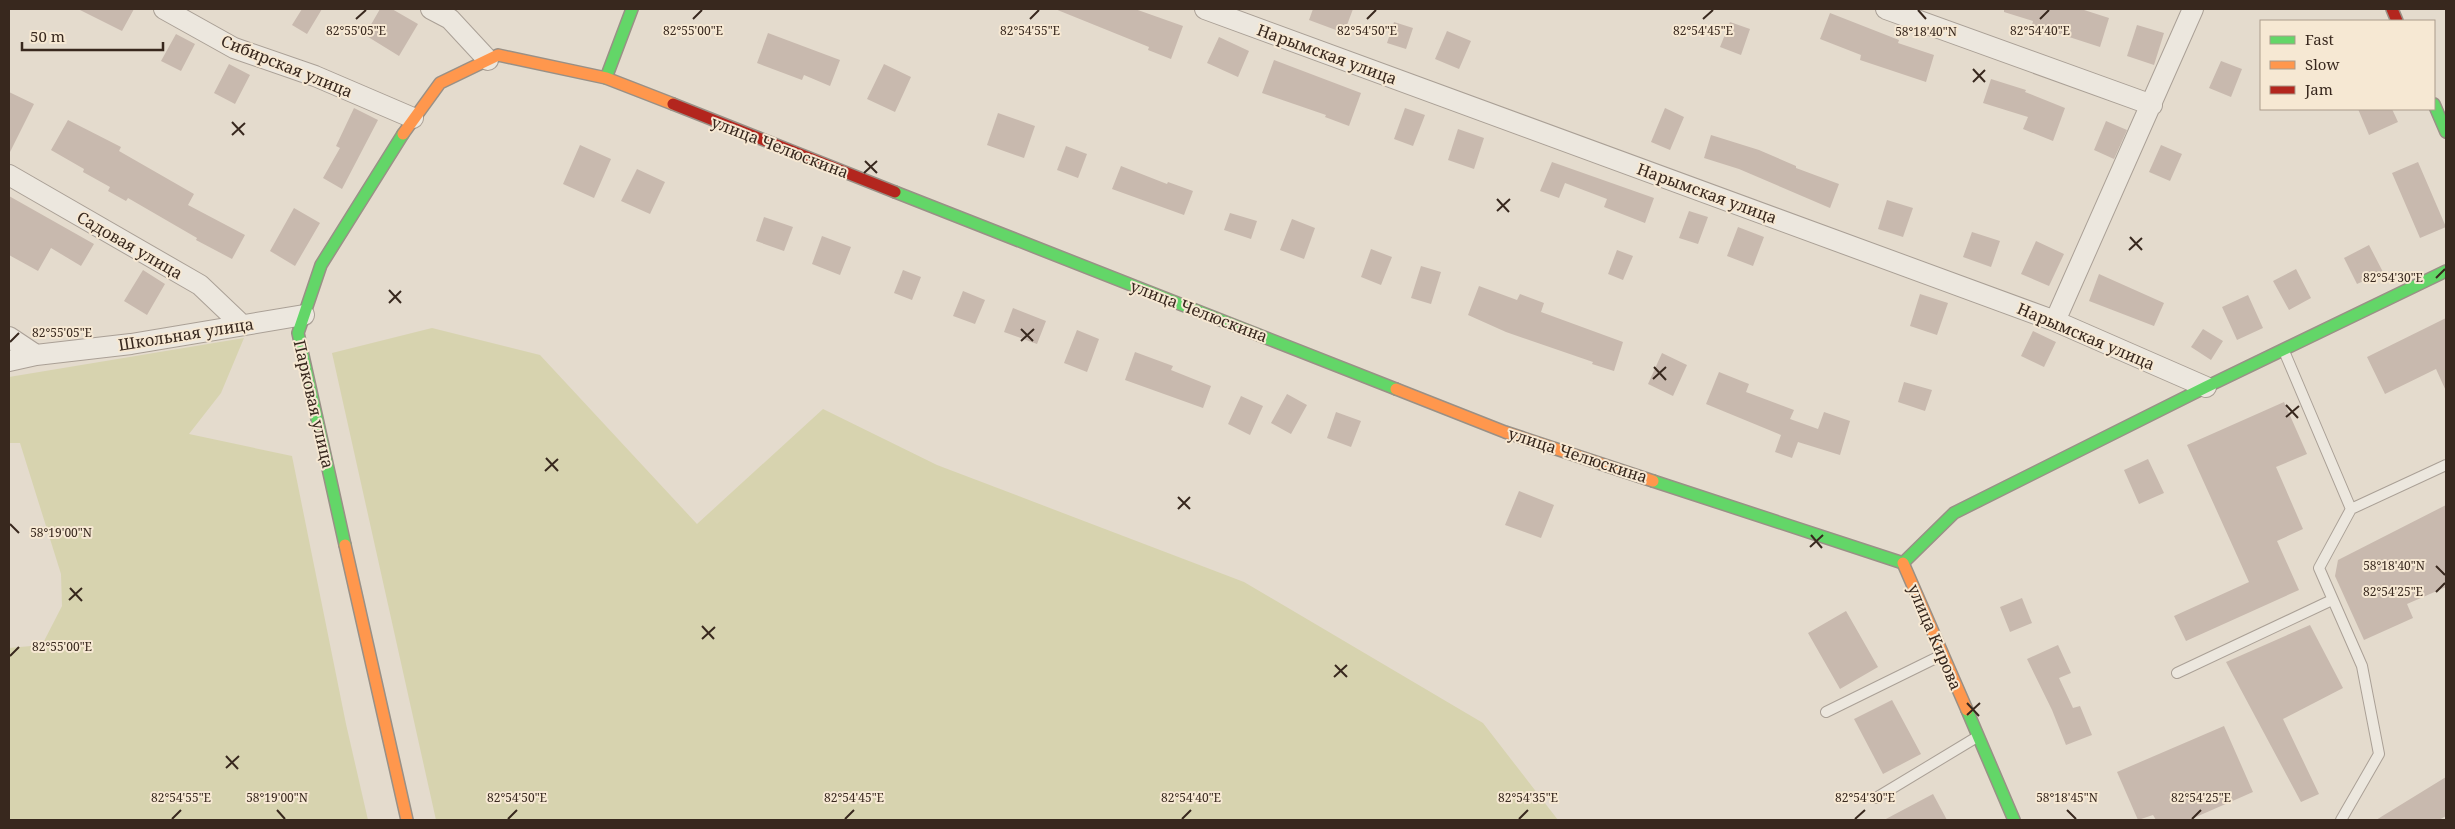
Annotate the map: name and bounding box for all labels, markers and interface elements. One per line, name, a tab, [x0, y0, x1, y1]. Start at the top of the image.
street label: Нарымская улица	[1254, 18, 1400, 90]
scale bar	[22, 20, 164, 52]
legend	[2260, 20, 2435, 110]
text: 82°55'05"E	[326, 22, 386, 39]
text: 82°55'00"E	[663, 22, 723, 39]
text: 82°54'55"E	[1000, 22, 1060, 39]
text: 82°54'50"E	[1337, 22, 1397, 39]
text: 82°54'45"E	[1673, 22, 1733, 39]
text: 82°54'40"E	[2010, 22, 2070, 39]
text: 58°18'40"N	[1895, 23, 1957, 40]
text: 50 m	[30, 26, 65, 46]
text: Fast	[2305, 29, 2334, 49]
street label: Сибирская улица	[218, 30, 356, 102]
text: Slow	[2305, 54, 2339, 74]
text: Jam	[2304, 79, 2333, 99]
street label: улица Челюскина	[708, 111, 852, 183]
street label: Нарымская улица	[1634, 157, 1780, 229]
street label: Садовая улица	[73, 206, 187, 284]
text: 82°54'30"E	[2363, 269, 2423, 286]
street label: улица Челюскина	[1127, 275, 1271, 347]
street label: Нарымская улица	[2014, 297, 2158, 375]
street label: Школьная улица	[117, 312, 255, 356]
text: 82°55'05"E	[32, 324, 92, 341]
street label: Парковая улица	[289, 338, 339, 470]
street label: улица Челюскина	[1506, 422, 1650, 488]
text: 58°19'00"N	[30, 524, 92, 541]
text: 58°18'40"N	[2363, 557, 2425, 574]
street label: улица Кирова	[1903, 581, 1967, 693]
text: 82°54'25"E	[2363, 583, 2423, 600]
text: 82°55'00"E	[32, 638, 92, 655]
text: 82°54'55"E	[151, 789, 211, 806]
text: 58°19'00"N	[246, 789, 308, 806]
text: 82°54'50"E	[487, 789, 547, 806]
text: 82°54'45"E	[824, 789, 884, 806]
text: 82°54'40"E	[1161, 789, 1221, 806]
text: 82°54'35"E	[1498, 789, 1558, 806]
text: 82°54'30"E	[1835, 789, 1895, 806]
text: 58°18'45"N	[2036, 789, 2098, 806]
text: 82°54'25"E	[2171, 789, 2231, 806]

